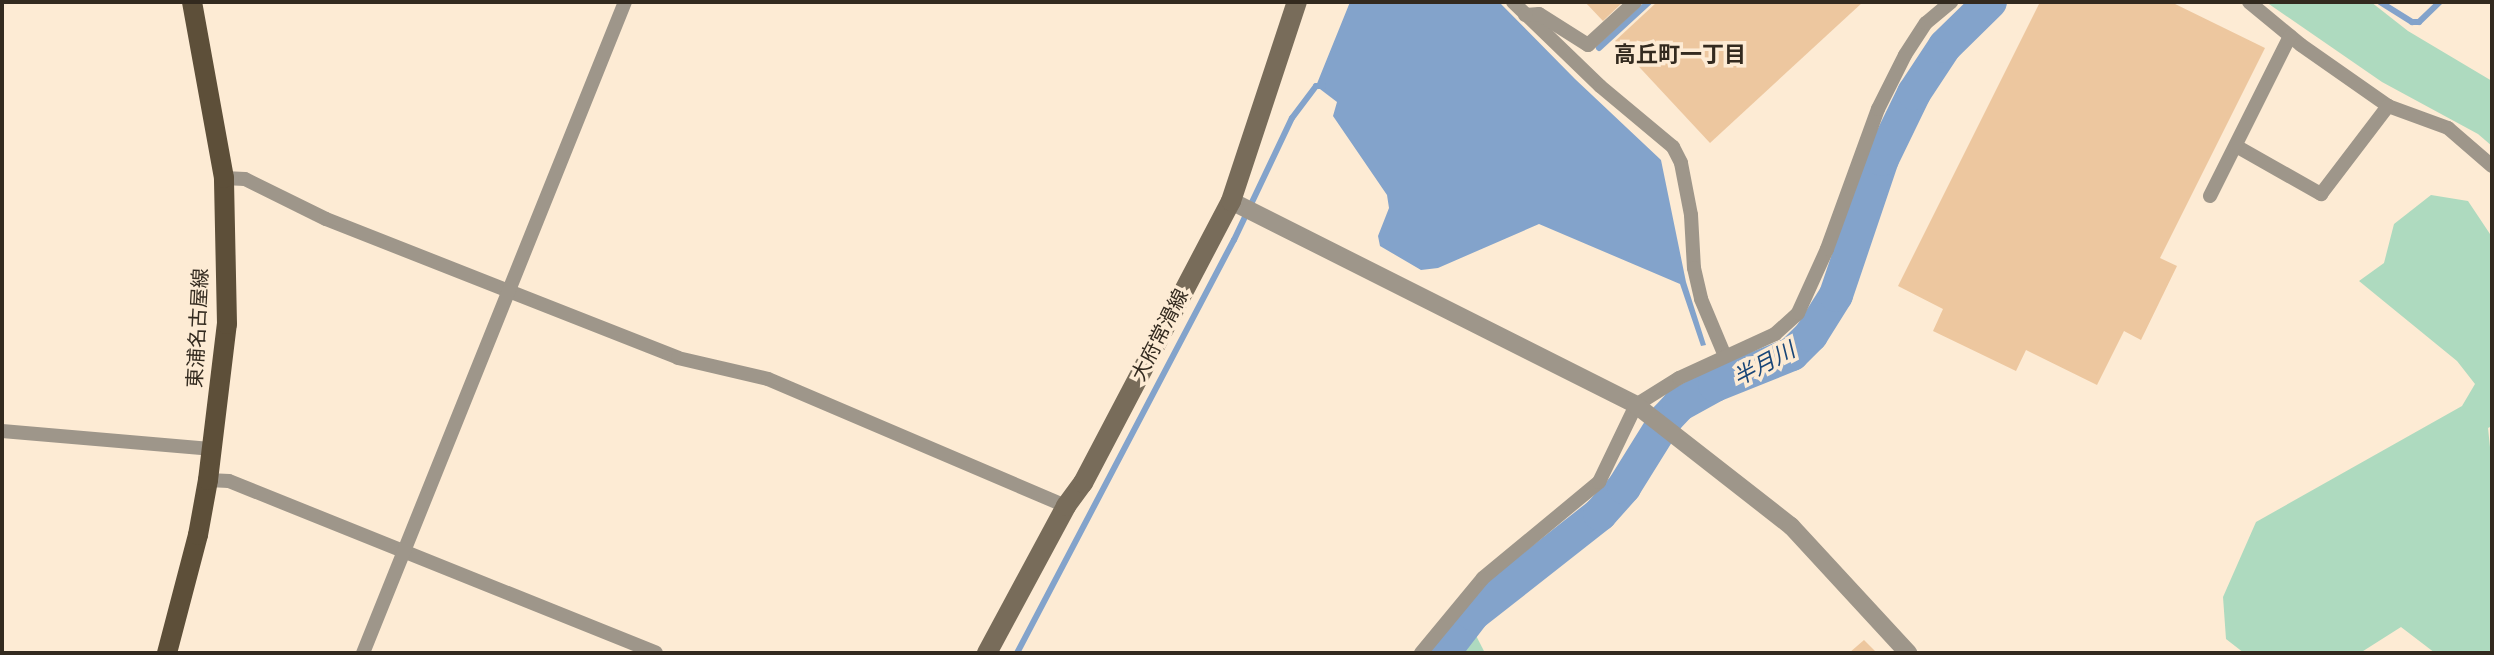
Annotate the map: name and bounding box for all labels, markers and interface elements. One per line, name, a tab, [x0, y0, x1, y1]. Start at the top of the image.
district label: 高丘町一丁目	[1614, 42, 1746, 68]
street label: 東浦名古屋線	[183, 267, 213, 389]
street label: 大府常滑線	[1127, 285, 1193, 385]
water label: 半月川	[1729, 337, 1799, 391]

